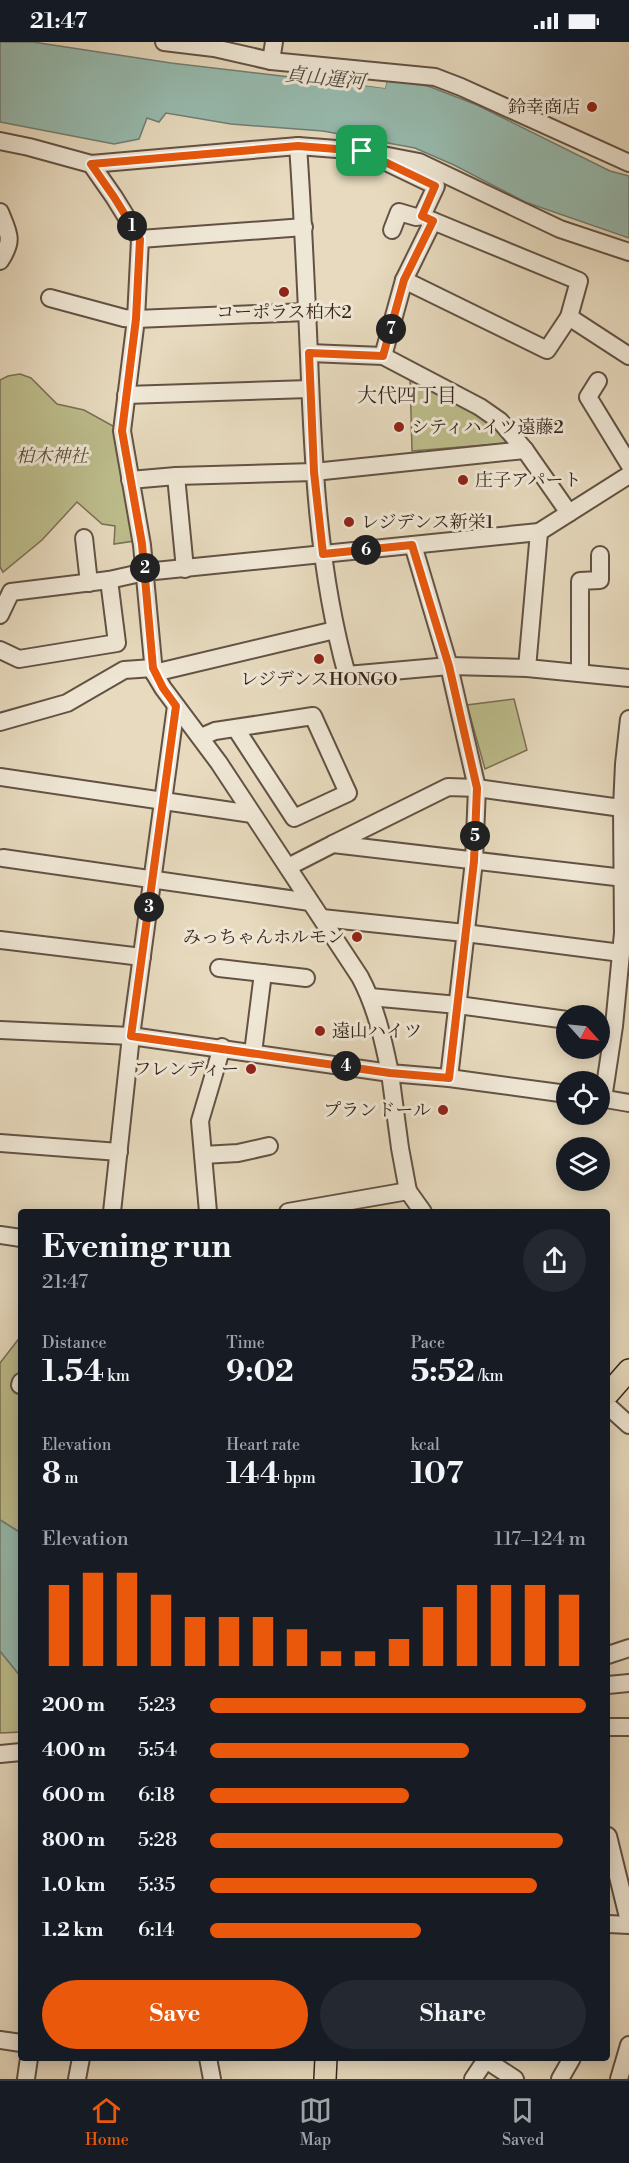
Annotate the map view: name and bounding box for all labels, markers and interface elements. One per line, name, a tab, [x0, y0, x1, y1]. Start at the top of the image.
text: 21:47	[30, 8, 87, 35]
water label: 貞山運河	[284, 62, 369, 96]
place label: 鈴幸商店	[508, 96, 580, 119]
marker: 鈴幸商店	[585, 100, 599, 114]
pin	[336, 125, 387, 176]
icon: arrive	[345, 134, 378, 167]
pin: 1	[117, 211, 147, 241]
text: 1	[128, 216, 136, 236]
marker: コーポラス柏木2	[277, 285, 291, 299]
place label: コーポラス柏木2	[216, 301, 352, 324]
pin: 7	[376, 314, 406, 344]
text: 7	[386, 319, 396, 339]
district label: 大代四丁目	[357, 384, 457, 409]
place label: シティハイツ遠藤2	[411, 416, 564, 439]
marker: シティハイツ遠藤2	[392, 420, 406, 434]
park label: 柏木神社	[16, 445, 89, 468]
place label: 庄子アパート	[475, 469, 582, 492]
marker: 庄子アパート	[456, 473, 470, 487]
place label: レジデンス新栄1	[361, 511, 494, 534]
marker: レジデンス新栄1	[342, 515, 356, 529]
pin: 6	[351, 535, 381, 565]
text: 6	[361, 540, 371, 560]
pin: 2	[130, 553, 160, 583]
text: 2	[140, 558, 150, 578]
marker: レジデンスHONGO	[312, 652, 326, 666]
place label: レジデンスHONGO	[240, 668, 398, 691]
pin: 5	[460, 821, 490, 851]
text: 5	[470, 826, 480, 846]
pin: 3	[134, 892, 164, 922]
text: 3	[144, 897, 154, 917]
place label: みっちゃんホルモン	[183, 926, 345, 949]
marker: みっちゃんホルモン	[350, 930, 364, 944]
north arrow	[556, 1005, 610, 1059]
map controls	[556, 1005, 610, 1191]
place label: 遠山ハイツ	[332, 1020, 422, 1043]
marker: 遠山ハイツ	[313, 1024, 327, 1038]
pin: 4	[331, 1051, 361, 1081]
text: 4	[341, 1056, 351, 1076]
place label: フレンディー	[134, 1058, 239, 1081]
marker: フレンディー	[244, 1062, 258, 1076]
button: locate	[556, 1071, 610, 1125]
place label: プランドール	[323, 1099, 431, 1122]
marker: プランドール	[436, 1103, 450, 1117]
button: layers	[556, 1137, 610, 1191]
text: Evening run	[42, 1227, 231, 1268]
button: share	[523, 1229, 586, 1292]
text: 21:47	[42, 1270, 88, 1295]
text: Distance	[42, 1333, 107, 1353]
text: Time	[226, 1333, 265, 1353]
text: Pace	[411, 1333, 445, 1353]
text: 1.54	[42, 1353, 104, 1391]
text: 9:02	[226, 1353, 294, 1391]
text: 5:52	[411, 1353, 475, 1391]
text: km	[104, 1366, 130, 1386]
text: /km	[475, 1366, 504, 1386]
text: Elevation	[42, 1435, 111, 1455]
text: Heart rate	[226, 1435, 300, 1455]
text: kcal	[411, 1435, 440, 1455]
text: 8	[42, 1455, 61, 1493]
text: 144	[226, 1455, 280, 1493]
text: 107	[411, 1455, 463, 1493]
text: m	[61, 1468, 78, 1488]
text: bpm	[280, 1468, 316, 1488]
text: Elevation	[42, 1527, 129, 1552]
text: 117–124 m	[494, 1527, 586, 1552]
text: 200 m	[42, 1693, 105, 1718]
text: 5:23	[138, 1693, 176, 1718]
text: 400 m	[42, 1738, 106, 1763]
text: 5:54	[138, 1738, 177, 1763]
text: 600 m	[42, 1783, 105, 1808]
text: 6:18	[138, 1783, 175, 1808]
text: 800 m	[42, 1828, 105, 1853]
text: 5:28	[138, 1828, 177, 1853]
text: 1.0 km	[42, 1873, 106, 1898]
text: 5:35	[138, 1873, 176, 1898]
text: 1.2 km	[42, 1918, 104, 1943]
text: 6:14	[138, 1918, 174, 1943]
button: Save	[42, 1980, 308, 2049]
button: Share	[320, 1980, 586, 2049]
tab: Home	[85, 2094, 129, 2150]
tab: Map	[299, 2094, 332, 2150]
tab: Saved	[502, 2094, 544, 2150]

